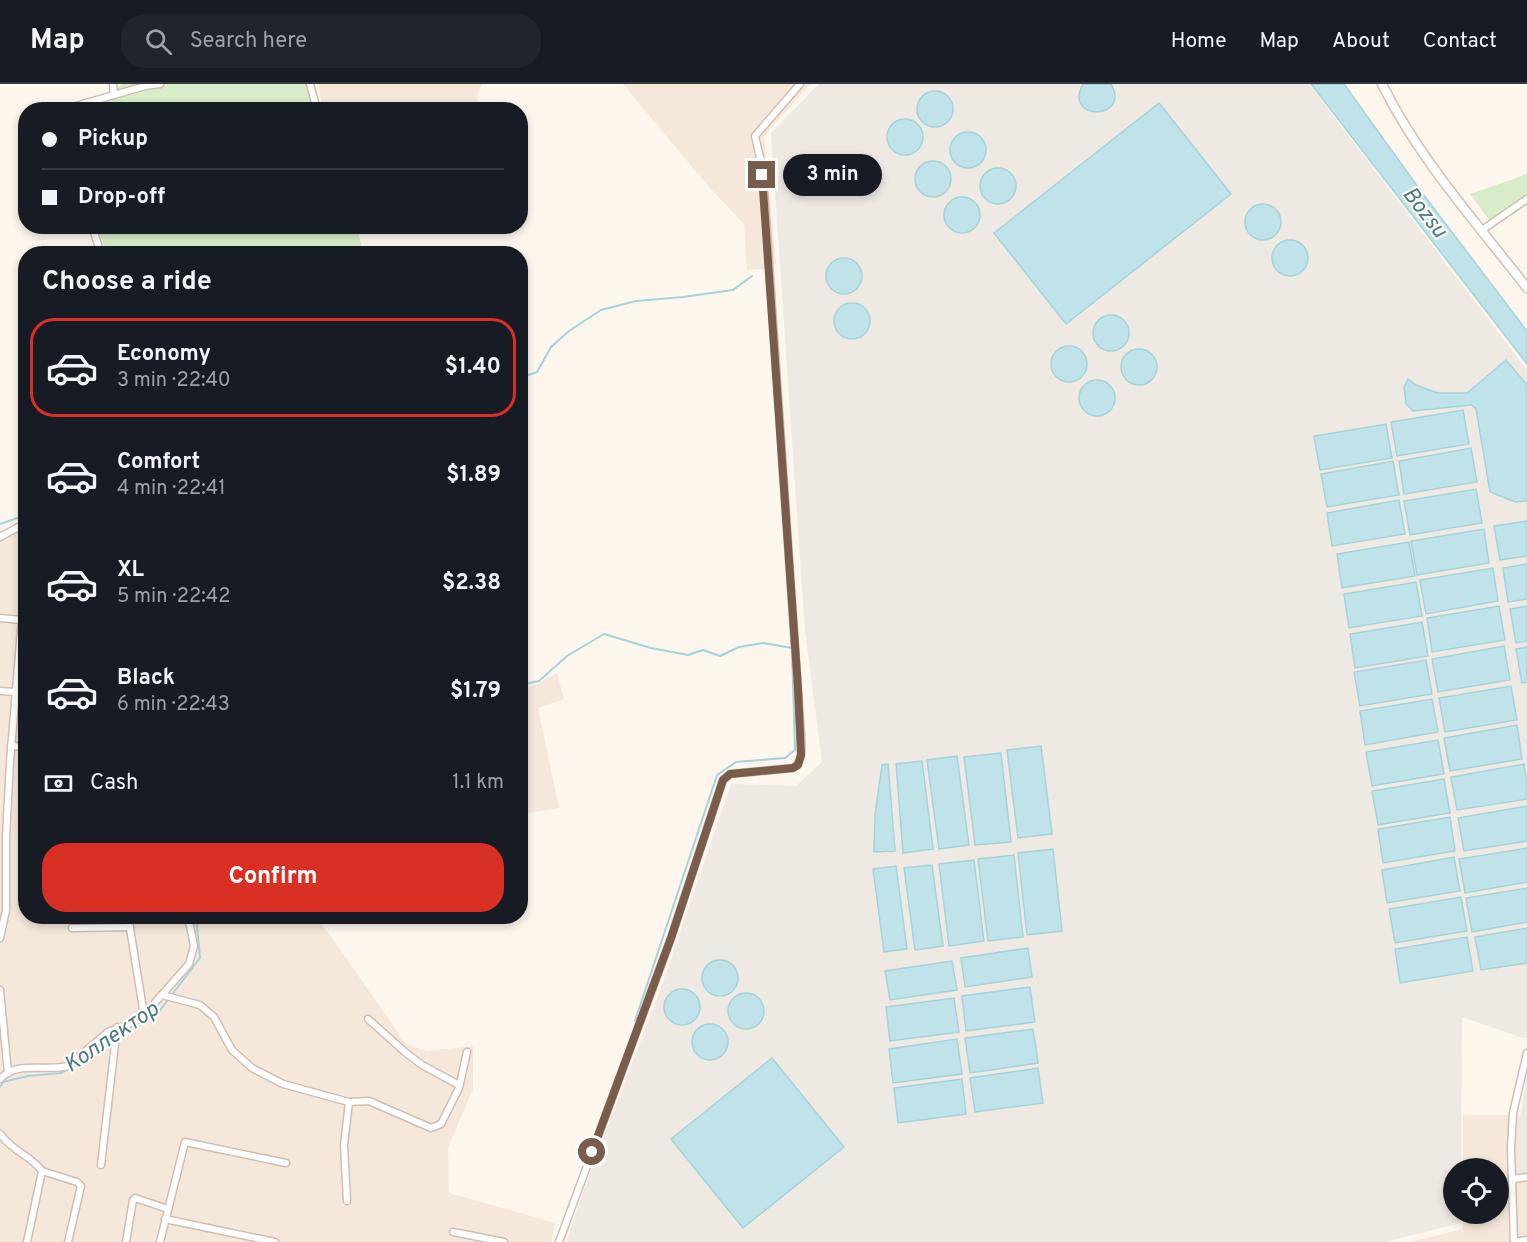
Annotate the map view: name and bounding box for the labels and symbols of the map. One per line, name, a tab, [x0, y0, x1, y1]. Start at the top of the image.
callout: 3 min	[783, 154, 882, 196]
route end	[748, 161, 775, 188]
water label: Bozsu	[1396, 182, 1453, 245]
water label: Коллектор	[60, 996, 165, 1079]
route start	[578, 1138, 605, 1165]

